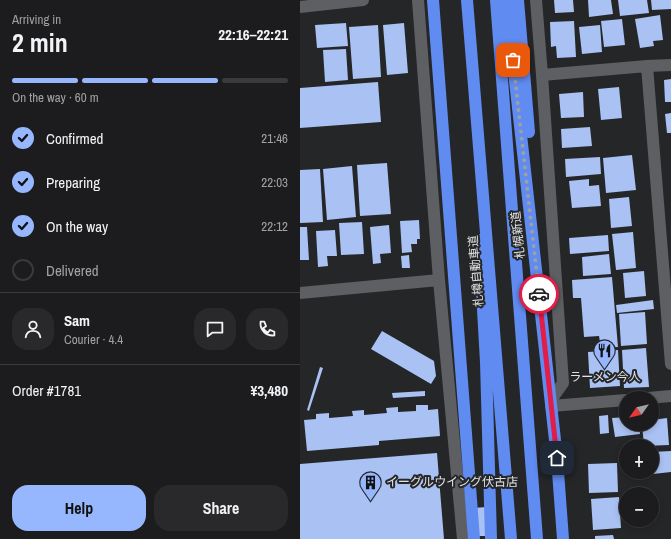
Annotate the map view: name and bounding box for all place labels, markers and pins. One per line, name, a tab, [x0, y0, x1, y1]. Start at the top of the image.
pin	[496, 43, 530, 77]
restaurant icon: ラーメン今人	[592, 337, 618, 370]
place label: ラーメン今人	[569, 369, 641, 385]
pin	[540, 441, 574, 475]
building icon: イーグルウイング伏古店	[357, 469, 383, 502]
place label: イーグルウイング伏古店	[386, 474, 518, 490]

